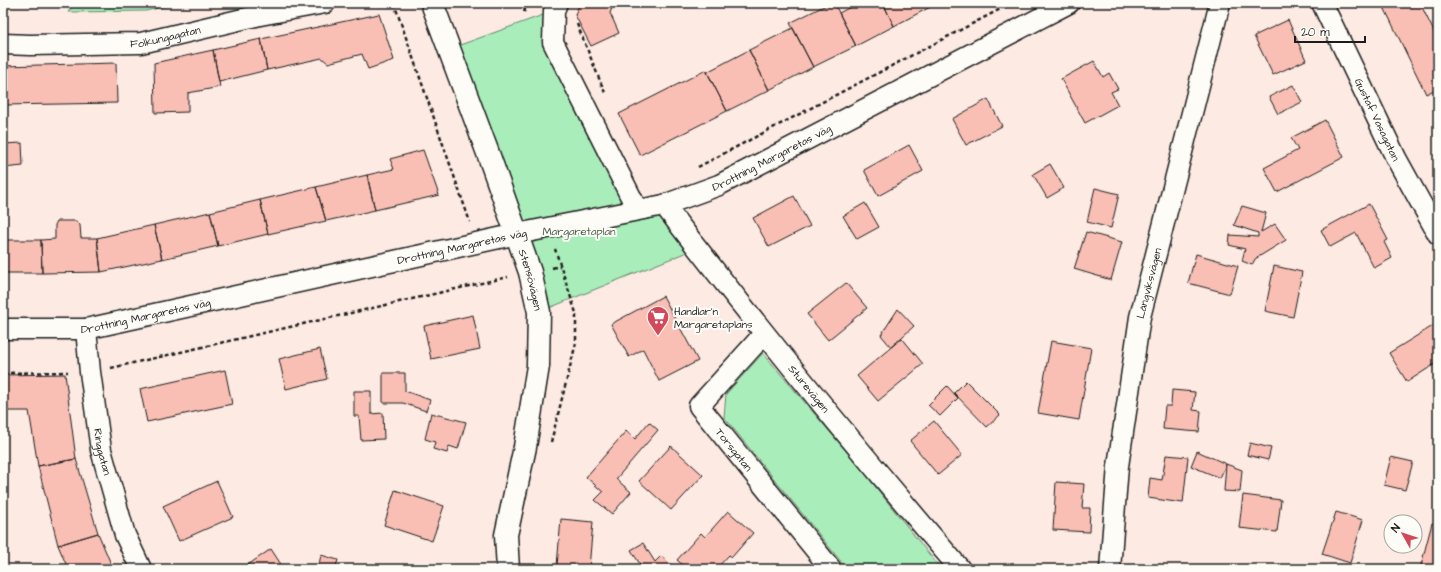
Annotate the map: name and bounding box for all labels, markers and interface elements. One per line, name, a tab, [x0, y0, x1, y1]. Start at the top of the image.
scale bar	[1295, 18, 1365, 44]
street label: Folkungagatan	[130, 22, 202, 51]
text: 20 m	[1301, 24, 1330, 41]
street label: Gustaf Vasagatan	[1351, 76, 1404, 164]
street label: Drottning Margaretas väg	[710, 121, 835, 195]
park label: Margaretaplan	[542, 224, 616, 240]
street label: Drottning Margaretas väg	[396, 225, 529, 268]
street label: Långviksvägen	[1133, 246, 1165, 320]
street label: Stensövägen	[514, 247, 546, 313]
street label: Drottning Margaretas väg	[81, 295, 212, 337]
supermarket icon: Handlar'n Margaretaplans	[645, 304, 671, 337]
place label: Handlar'n Margaretaplans	[674, 304, 753, 333]
street label: Sturevägen	[785, 362, 833, 416]
street label: Torsgatan	[712, 425, 756, 475]
street label: Ringgatan	[90, 428, 115, 477]
north arrow	[1383, 514, 1423, 554]
text: N	[1388, 521, 1404, 535]

